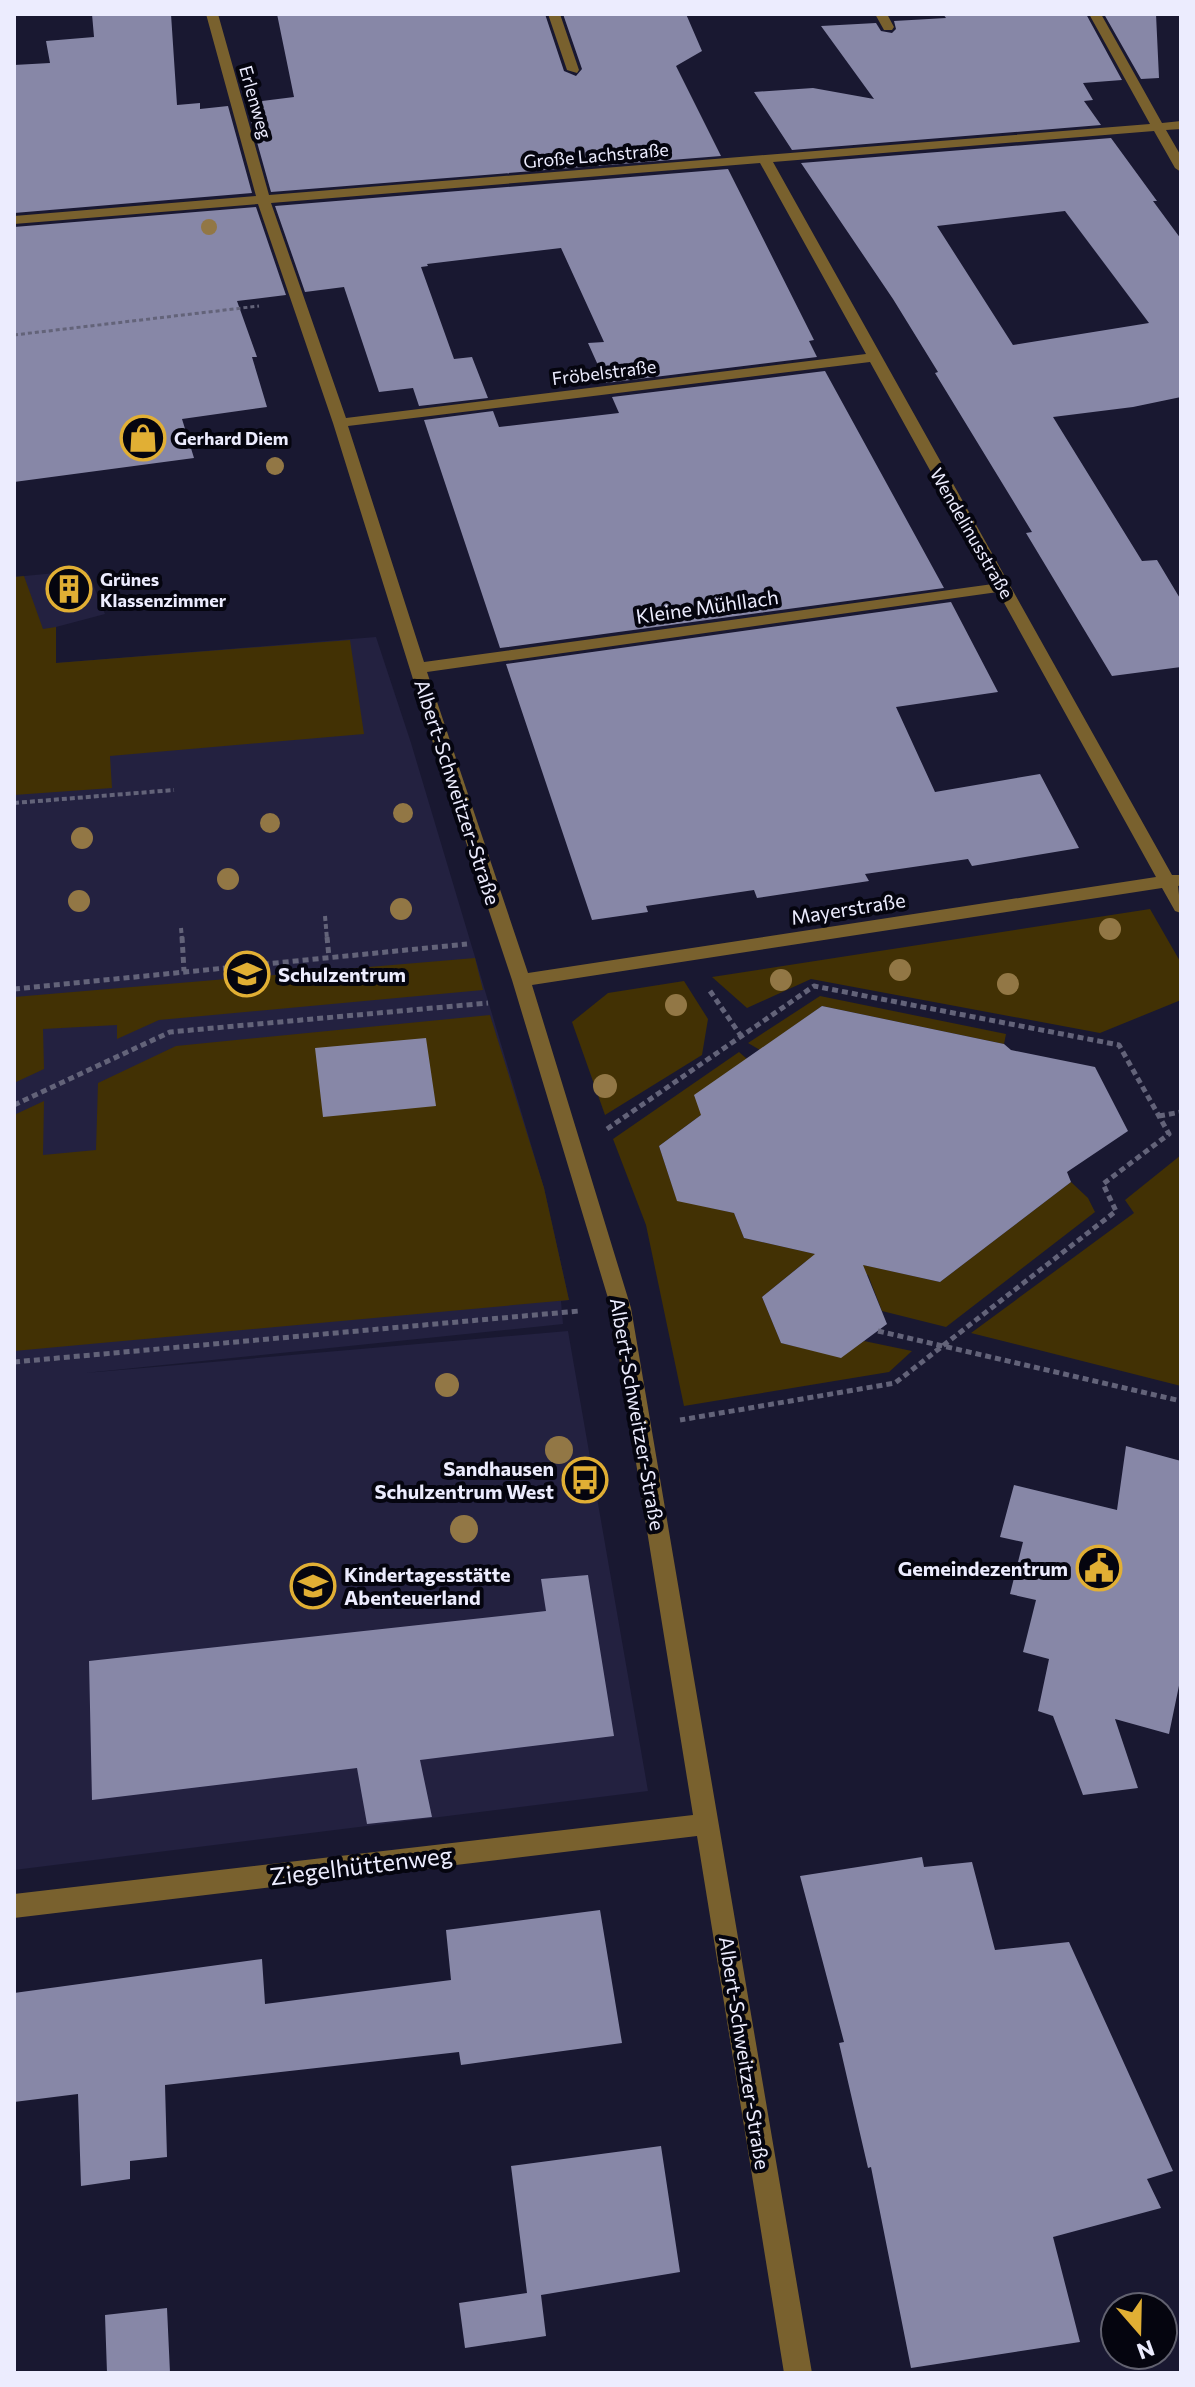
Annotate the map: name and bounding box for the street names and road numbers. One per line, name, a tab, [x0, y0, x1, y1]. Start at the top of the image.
street label: Erlenweg	[235, 63, 277, 141]
street label: Große Lachstraße	[522, 138, 670, 172]
street label: Fröbelstraße	[551, 355, 657, 389]
street label: Wendelinusstraße	[926, 464, 1018, 602]
street label: Kleine Mühllach	[634, 584, 780, 628]
street label: Albert-Schweitzer-Straße	[410, 676, 506, 908]
street label: Mayerstraße	[789, 887, 907, 929]
street label: Albert-Schweitzer-Straße	[606, 1296, 670, 1532]
street label: Ziegelhüttenweg	[268, 1839, 454, 1891]
street label: Albert-Schweitzer-Straße	[715, 1935, 775, 2171]

